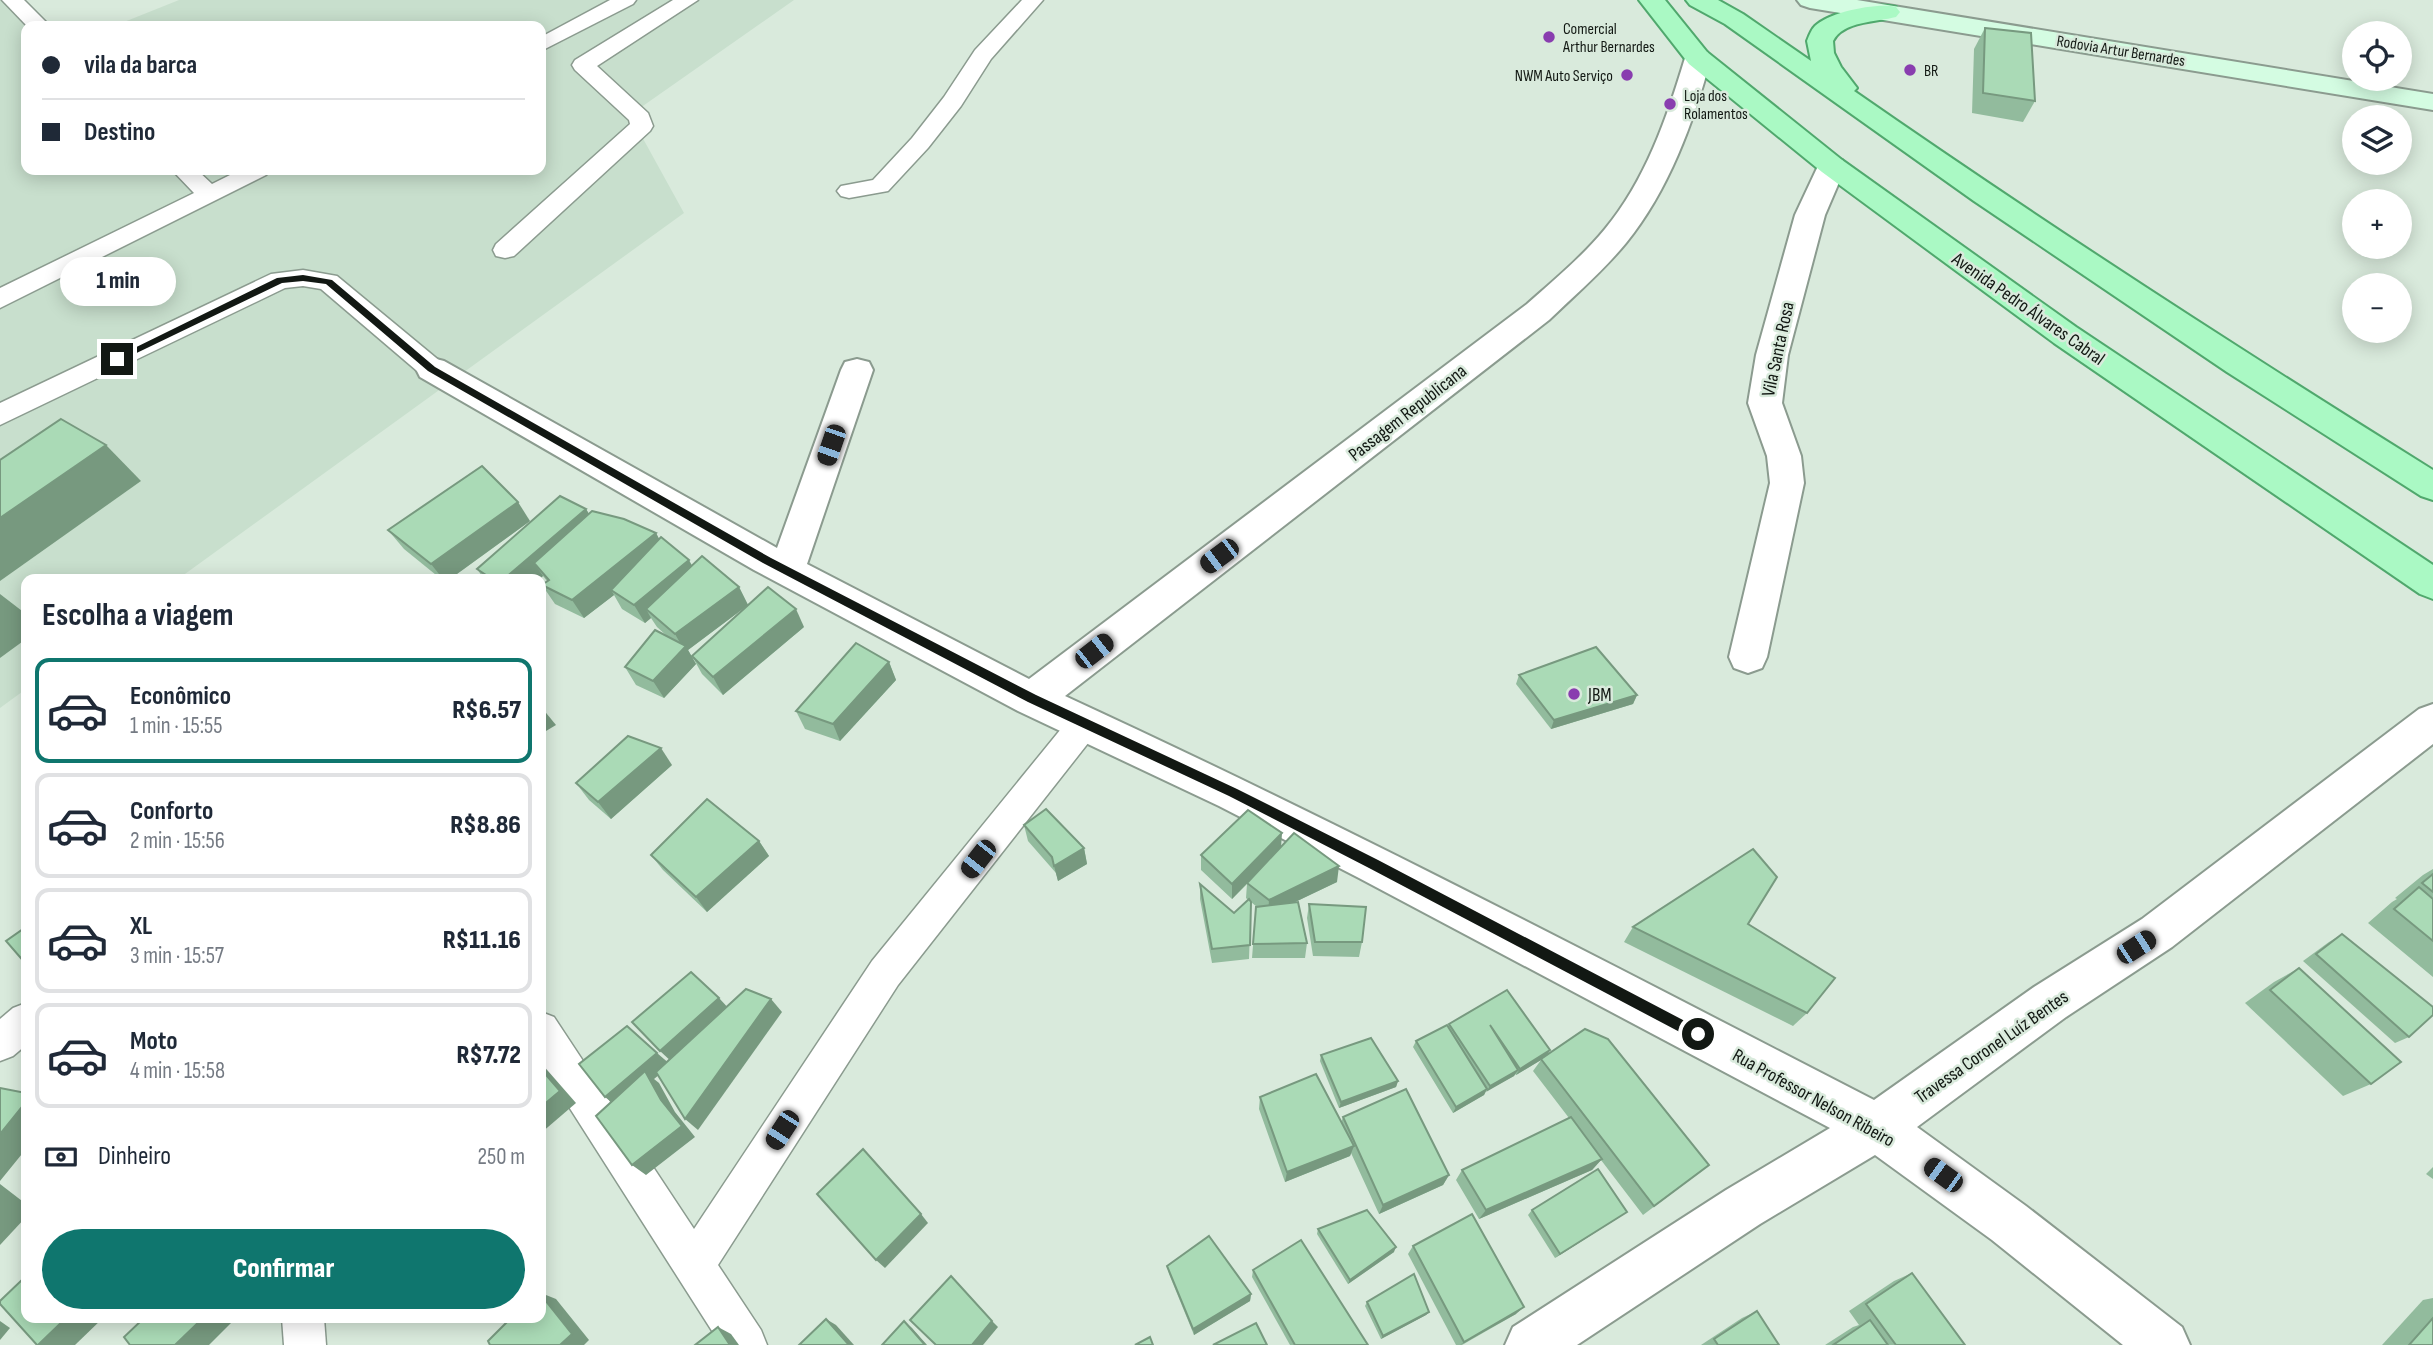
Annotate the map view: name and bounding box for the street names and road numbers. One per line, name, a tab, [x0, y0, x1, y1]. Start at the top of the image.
street label: Rodovia Artur Bernardes	[2055, 32, 2187, 71]
street label: Avenida Pedro Álvares Cabral	[1946, 247, 2109, 371]
street label: Vila Santa Rosa	[1757, 300, 1800, 399]
street label: Passagem Republicana	[1344, 360, 1472, 466]
street label: Travessa Coronel Luíz Bentes	[1911, 985, 2073, 1109]
street label: Rua Professor Nelson Ribeiro	[1728, 1044, 1898, 1152]

